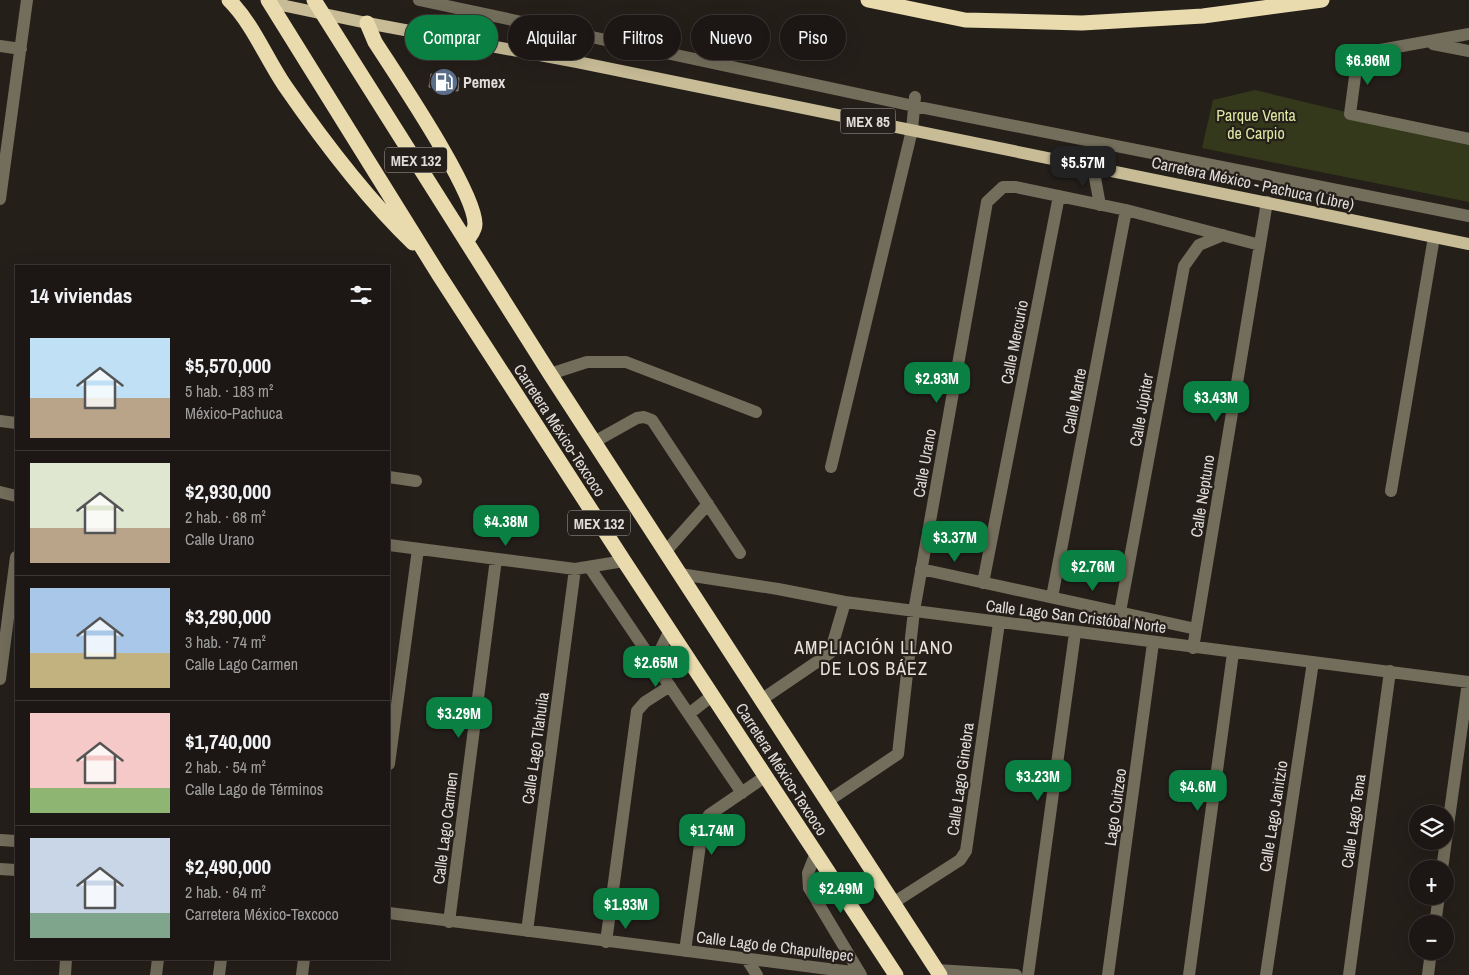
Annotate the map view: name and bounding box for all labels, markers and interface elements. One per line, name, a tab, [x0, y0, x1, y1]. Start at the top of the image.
chip: Comprar	[405, 15, 498, 60]
chip: Alquilar	[508, 15, 594, 60]
chip: Filtros	[604, 15, 681, 60]
chip: Nuevo	[691, 15, 770, 60]
chip: Piso	[780, 15, 846, 60]
pin: $6.96M	[1327, 44, 1409, 86]
text: $6.96M	[1346, 49, 1390, 71]
fuel station icon: Pemex	[429, 67, 459, 97]
place label: Pemex	[463, 71, 506, 93]
park label: Parque Venta de Carpio	[1216, 104, 1296, 144]
road number: MEX 85	[840, 108, 896, 134]
pin: $5.57M	[1042, 146, 1124, 188]
road number: MEX 132	[385, 148, 447, 172]
text: $5.57M	[1061, 151, 1105, 173]
street label: Carretera México - Pachuca (Libre)	[1150, 151, 1356, 215]
text: 14 viviendas	[30, 281, 132, 310]
icon: filters	[347, 281, 375, 309]
street label: Calle Mercurio	[995, 298, 1033, 386]
text: $5,570,000	[185, 351, 271, 380]
icon: home	[70, 358, 130, 418]
street label: Carretera México-Texcoco	[509, 359, 611, 501]
pin: $2.93M	[896, 362, 978, 404]
street label: Calle Marte	[1057, 366, 1091, 436]
text: $2.93M	[915, 367, 959, 389]
street label: Calle Júpiter	[1124, 371, 1158, 448]
text: 5 hab. · 183 m²	[185, 380, 273, 402]
pin: $3.43M	[1175, 380, 1257, 423]
text: $3.43M	[1194, 386, 1238, 408]
text: México-Pachuca	[185, 402, 283, 424]
street label: Calle Urano	[907, 427, 941, 499]
street label: Calle Neptuno	[1185, 453, 1219, 539]
text: $2,930,000	[185, 477, 271, 506]
icon: home	[70, 483, 130, 543]
pin: $4.38M	[465, 504, 547, 547]
text: 2 hab. · 68 m²	[185, 506, 266, 528]
text: $4.38M	[484, 510, 528, 532]
road number: MEX 132	[568, 510, 630, 536]
pin: $3.37M	[914, 520, 996, 563]
text: $3.37M	[933, 526, 977, 548]
text: Calle Urano	[185, 528, 254, 550]
pin: $2.76M	[1052, 550, 1134, 592]
text: $2.76M	[1071, 555, 1115, 577]
street label: Calle Lago San Cristóbal Norte	[985, 594, 1167, 638]
text: $3,290,000	[185, 602, 271, 631]
icon: home	[70, 608, 130, 668]
text: 3 hab. · 74 m²	[185, 631, 266, 653]
district label: AMPLIACIÓN LLANO DE LOS BÁEZ	[793, 635, 954, 681]
pin: $2.65M	[615, 646, 697, 688]
text: $2.65M	[634, 651, 678, 673]
text: Calle Lago Carmen	[185, 653, 298, 675]
street label: Calle Lago Tlahuila	[516, 690, 554, 805]
pin: $3.29M	[418, 696, 500, 739]
street label: Carretera México-Texcoco	[731, 698, 833, 840]
text: $3.29M	[437, 702, 481, 724]
street label: Calle Lago Ginebra	[941, 720, 979, 837]
text: $1,740,000	[185, 727, 271, 756]
icon: home	[70, 733, 130, 793]
text: 2 hab. · 54 m²	[185, 756, 266, 778]
street label: Calle Lago Janitzio	[1253, 759, 1293, 873]
pin: $3.23M	[997, 760, 1079, 802]
text: $3.23M	[1016, 765, 1060, 787]
street label: Lago Cuitzeo	[1099, 767, 1131, 847]
pin: $4.6M	[1163, 770, 1233, 812]
street label: Calle Lago Carmen	[427, 771, 463, 885]
street label: Calle Lago Tena	[1336, 772, 1371, 869]
text: $4.6M	[1180, 775, 1216, 797]
text: Calle Lago de Términos	[185, 778, 323, 800]
map controls	[1409, 805, 1454, 960]
button: layers	[1409, 805, 1454, 850]
pin: $1.74M	[671, 814, 753, 856]
text: $1.74M	[690, 819, 734, 841]
text: $2,490,000	[185, 852, 271, 881]
icon: home	[70, 858, 130, 918]
button: +	[1409, 860, 1454, 905]
pin: $2.49M	[800, 872, 882, 914]
text: $2.49M	[819, 877, 863, 899]
text: 2 hab. · 64 m²	[185, 881, 266, 903]
pin: $1.93M	[585, 888, 667, 930]
text: $1.93M	[604, 893, 648, 915]
text: Carretera México-Texcoco	[185, 903, 339, 925]
button: −	[1409, 915, 1454, 960]
street label: Calle Lago de Chapultepec	[695, 925, 855, 967]

